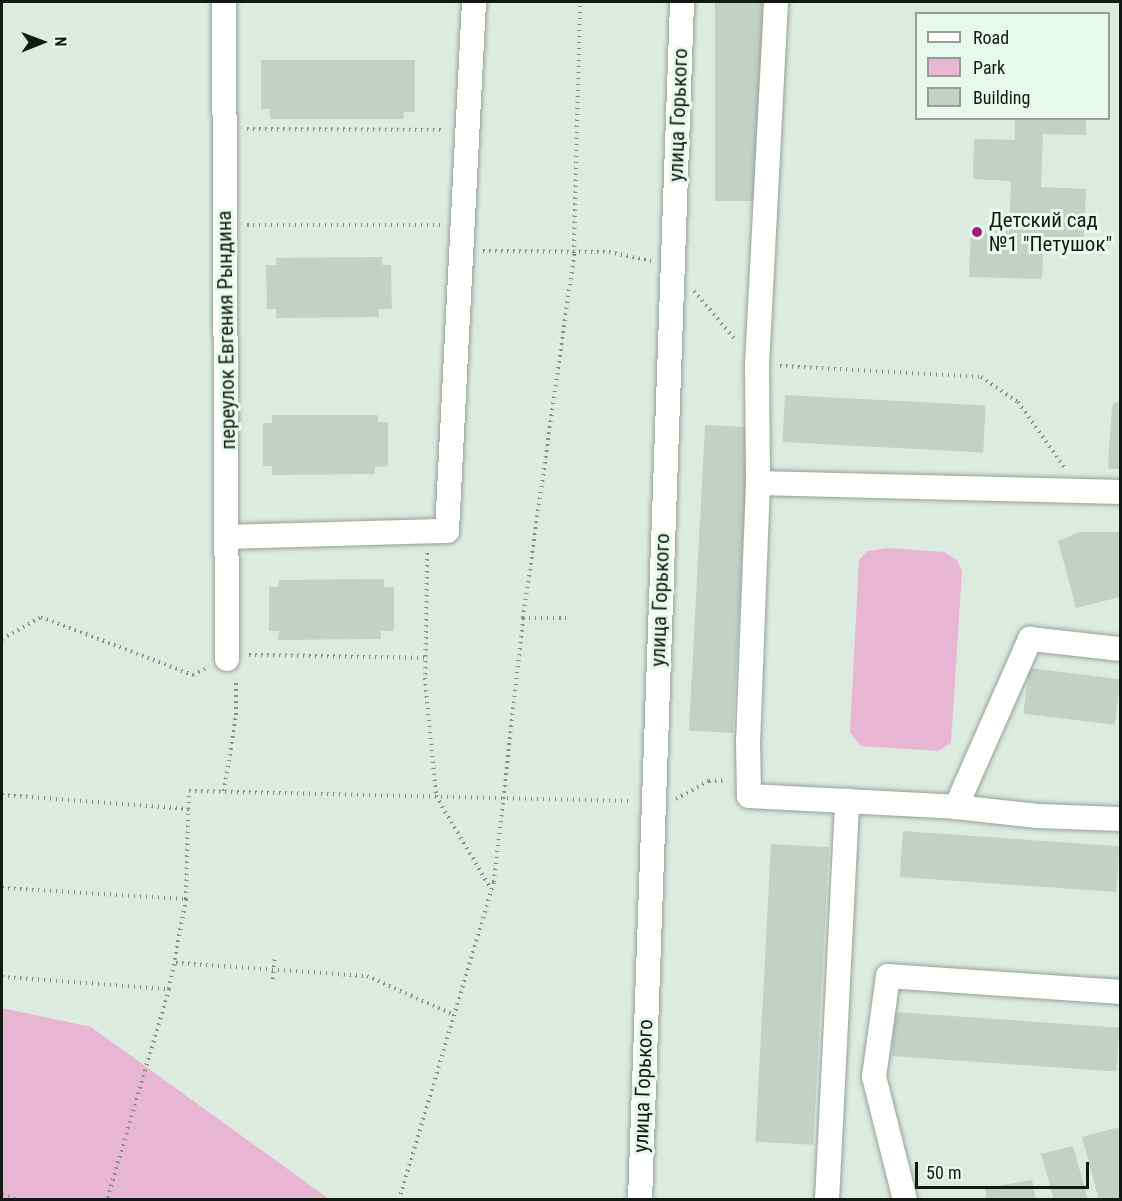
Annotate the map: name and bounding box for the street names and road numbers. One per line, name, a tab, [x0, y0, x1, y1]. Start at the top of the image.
street label: улица Горького	[663, 48, 693, 182]
street label: переулок Евгения Рындина	[211, 210, 241, 450]
street label: улица Горького	[645, 533, 675, 667]
street label: улица Горького	[628, 1019, 658, 1153]

